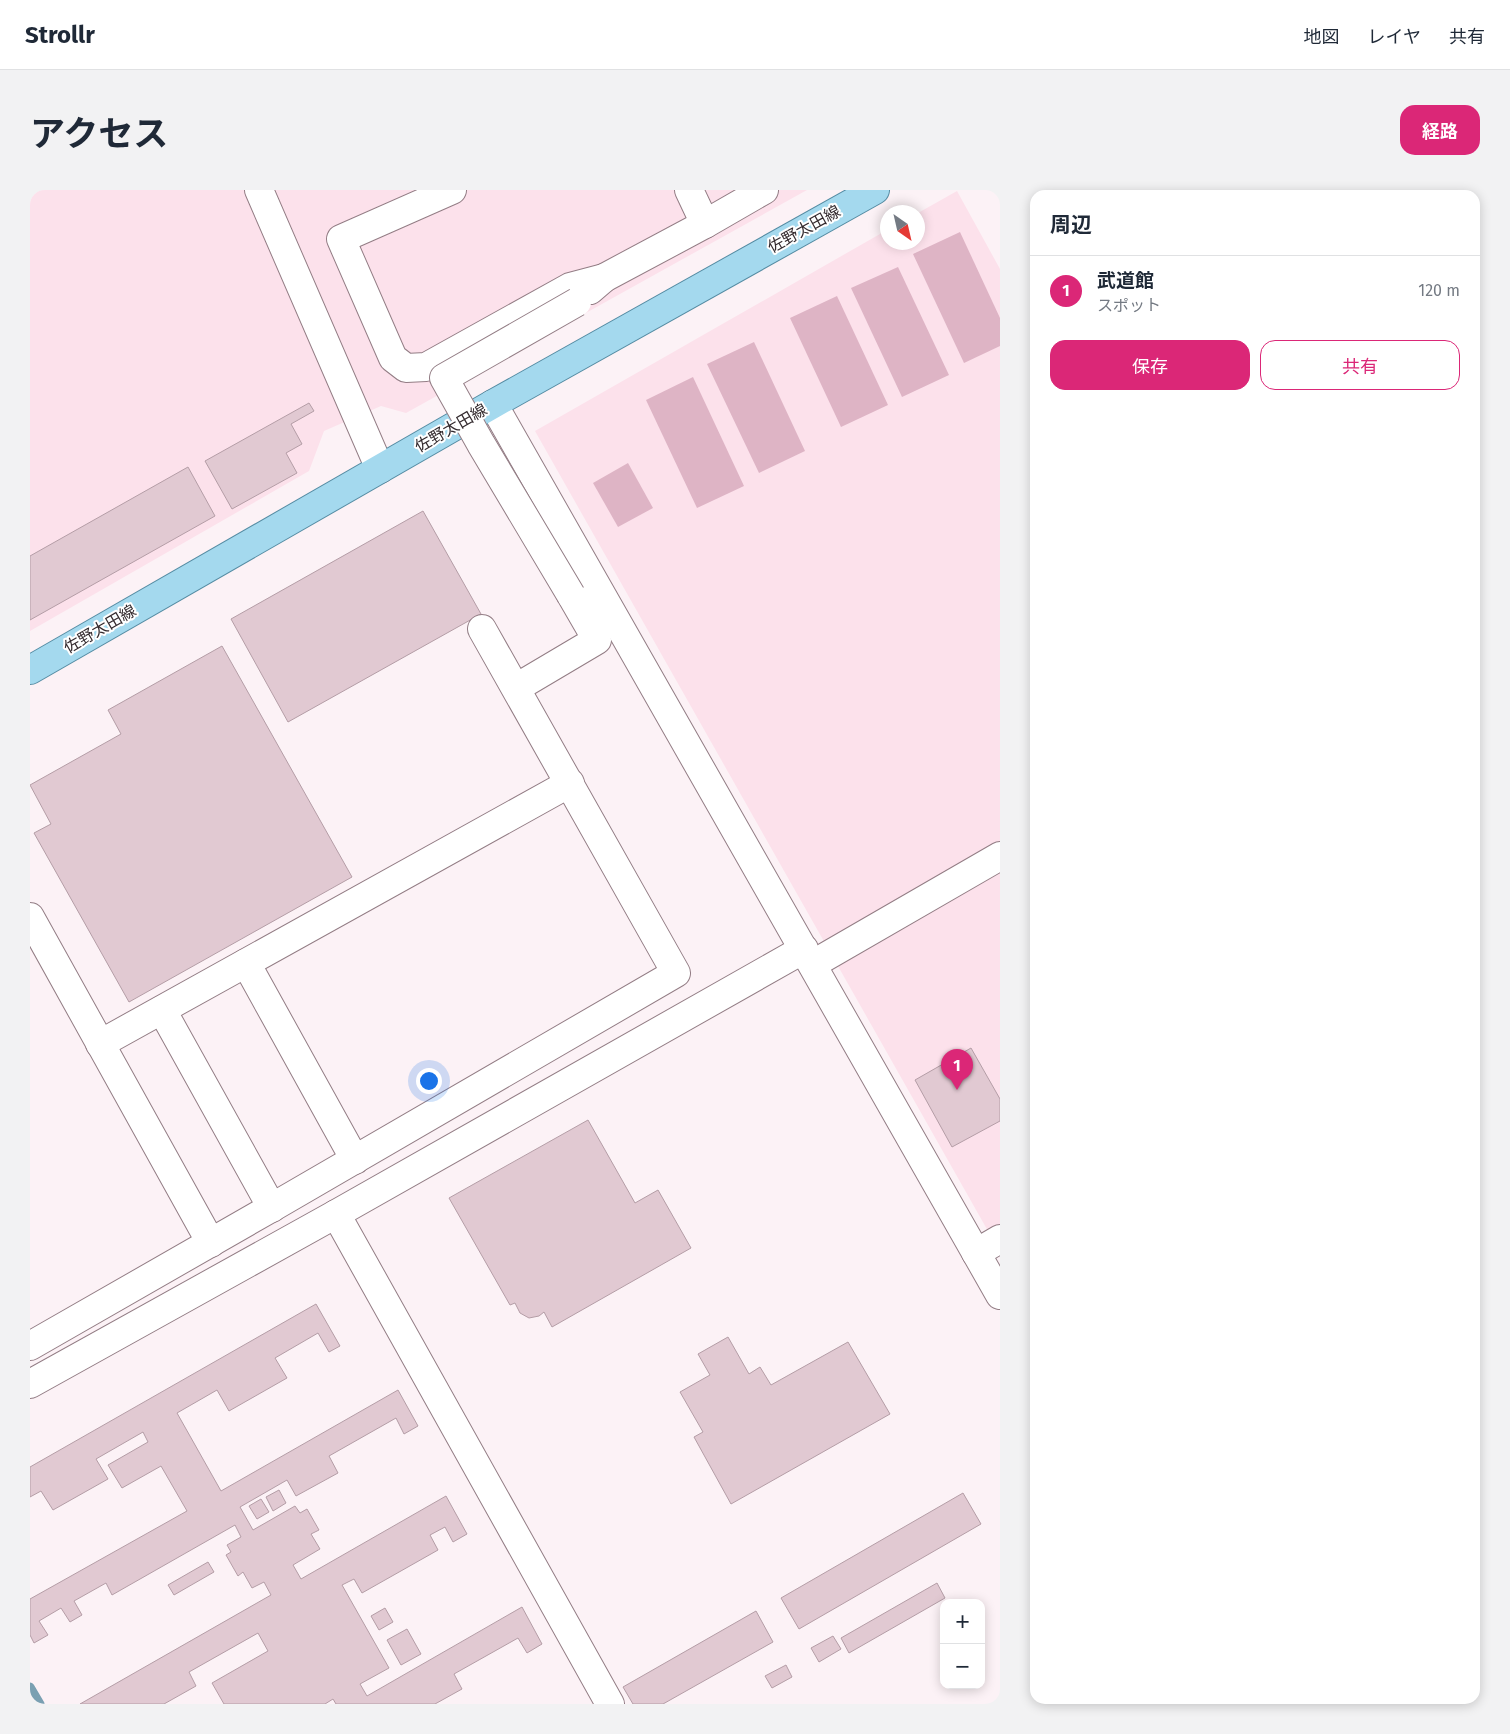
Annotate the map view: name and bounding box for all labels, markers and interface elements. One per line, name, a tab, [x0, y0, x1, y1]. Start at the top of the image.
text: Strollr	[25, 21, 95, 49]
text: 地図	[1304, 26, 1340, 48]
text: レイヤ	[1368, 26, 1421, 48]
text: 共有	[1449, 26, 1485, 48]
button: 経路	[1400, 105, 1480, 155]
text: アクセス	[30, 113, 168, 155]
street label: 佐野太田線	[764, 201, 844, 257]
north arrow	[880, 205, 925, 250]
text: 周辺	[1050, 212, 1092, 238]
text: 武道館	[1097, 269, 1154, 292]
text: 1	[1062, 281, 1070, 300]
text: 120 m	[1418, 281, 1460, 300]
text: スポット	[1097, 296, 1161, 315]
button: 保存	[1050, 340, 1250, 390]
button: 共有	[1260, 340, 1460, 390]
street label: 佐野太田線	[412, 400, 490, 456]
street label: 佐野太田線	[61, 601, 139, 657]
pin: 1	[941, 1049, 973, 1090]
your location	[416, 1068, 442, 1094]
map controls	[940, 1599, 985, 1689]
button: +	[940, 1599, 985, 1644]
button: −	[940, 1644, 985, 1689]

